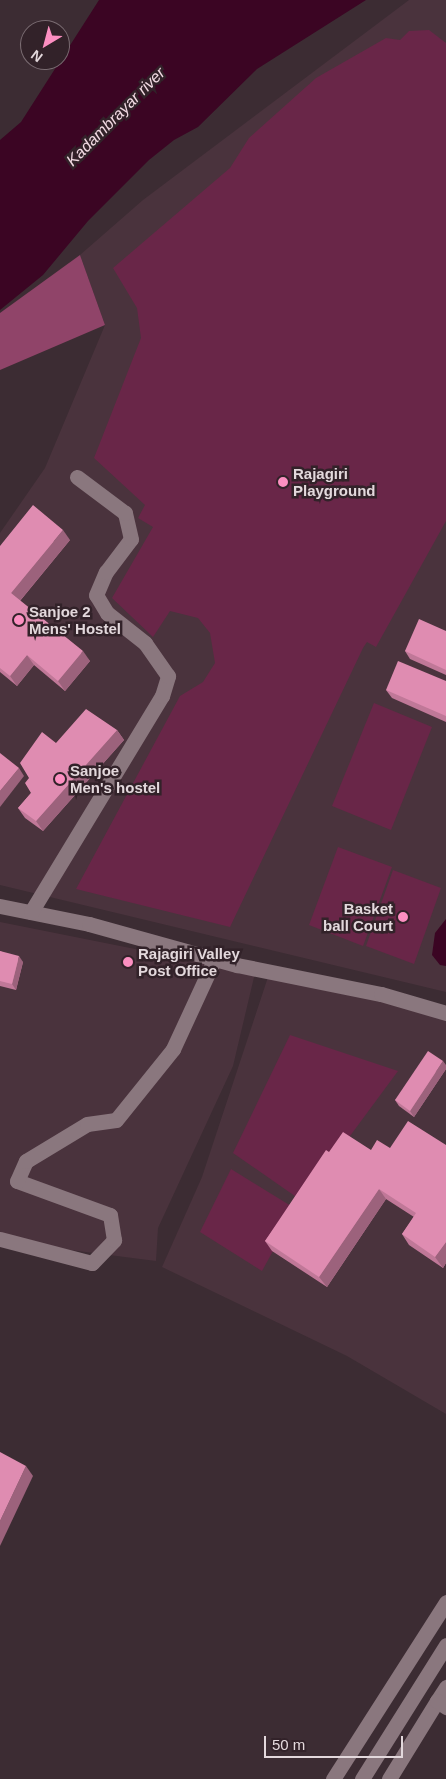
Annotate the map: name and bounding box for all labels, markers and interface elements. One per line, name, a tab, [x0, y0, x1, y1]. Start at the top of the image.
north arrow	[20, 20, 70, 70]
text: N	[28, 47, 45, 66]
water label: Kadambrayar river	[63, 64, 169, 170]
place label: Rajagiri Playground	[293, 464, 376, 499]
marker: Rajagiri Playground	[277, 476, 289, 488]
place label: Sanjoe 2 Mens' Hostel	[29, 602, 121, 637]
marker: Sanjoe 2 Mens' Hostel	[13, 614, 25, 626]
place label: Sanjoe Men's hostel	[70, 761, 160, 796]
marker: Sanjoe Men's hostel	[54, 773, 66, 785]
place label: Basket ball Court	[323, 899, 393, 934]
marker: Basket ball Court	[397, 911, 409, 923]
place label: Rajagiri Valley Post Office	[138, 944, 240, 979]
marker: Rajagiri Valley Post Office	[122, 956, 134, 968]
scale bar	[266, 1726, 405, 1758]
text: 50 m	[272, 1736, 305, 1753]

